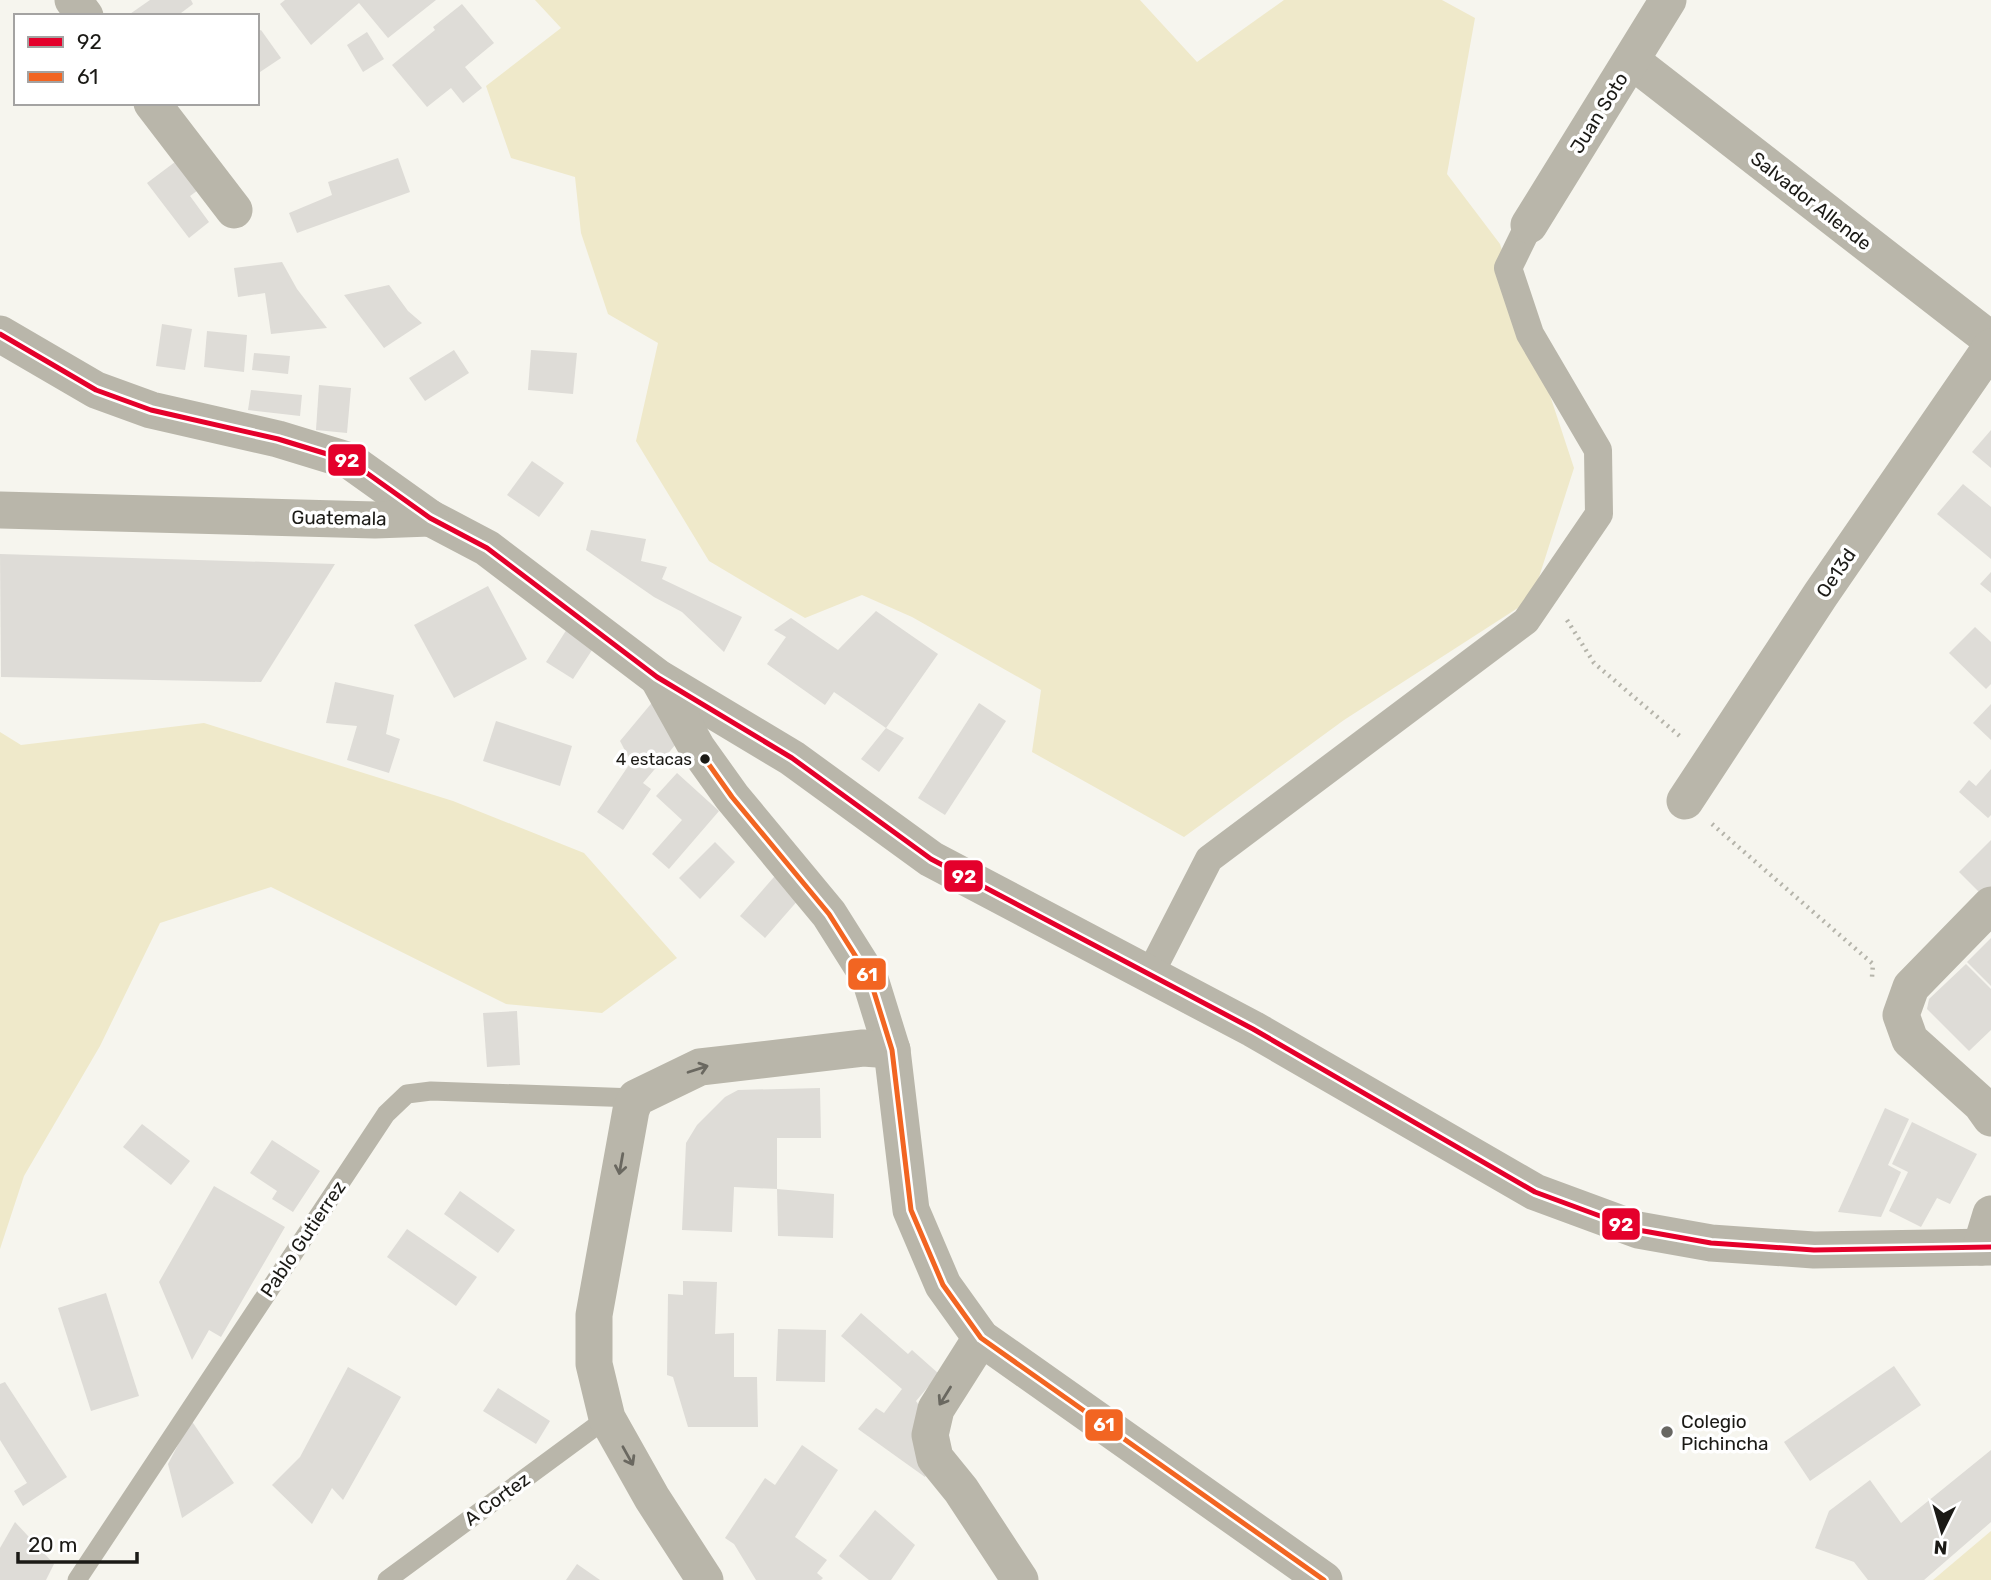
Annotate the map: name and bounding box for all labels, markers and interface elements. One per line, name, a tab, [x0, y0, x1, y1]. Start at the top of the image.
legend	[14, 14, 259, 105]
text: 92	[77, 29, 102, 54]
text: 61	[77, 64, 98, 89]
street label: Juan Soto	[1565, 68, 1633, 158]
street label: Salvador Allende	[1746, 147, 1876, 255]
line badge: 92	[327, 443, 367, 477]
text: 92	[335, 449, 359, 472]
street label: Guatemala	[291, 506, 387, 530]
street label: Oe13d	[1811, 544, 1861, 602]
place label: 4 estacas	[616, 749, 692, 769]
marker: 4 estacas	[698, 752, 712, 766]
line badge: 92	[943, 859, 984, 893]
text: 92	[952, 865, 976, 888]
line badge: 61	[847, 957, 887, 991]
text: 61	[856, 963, 878, 986]
one-way arrow	[687, 1062, 709, 1074]
one-way arrow	[614, 1152, 628, 1175]
street label: Pablo Gutierrez	[256, 1176, 350, 1302]
line badge: 92	[1601, 1207, 1641, 1241]
text: 92	[1609, 1213, 1633, 1236]
one-way arrow	[937, 1385, 951, 1405]
line badge: 61	[1084, 1408, 1124, 1442]
place label: Colegio Pichincha	[1681, 1410, 1769, 1455]
text: 61	[1093, 1413, 1115, 1436]
marker: Colegio Pichincha	[1659, 1424, 1675, 1440]
one-way arrow	[621, 1445, 635, 1465]
street label: A Cortez	[460, 1468, 534, 1530]
north arrow	[1907, 1496, 1977, 1566]
scale bar	[18, 1520, 136, 1564]
text: 20 m	[28, 1532, 77, 1557]
text: N	[1933, 1535, 1948, 1559]

